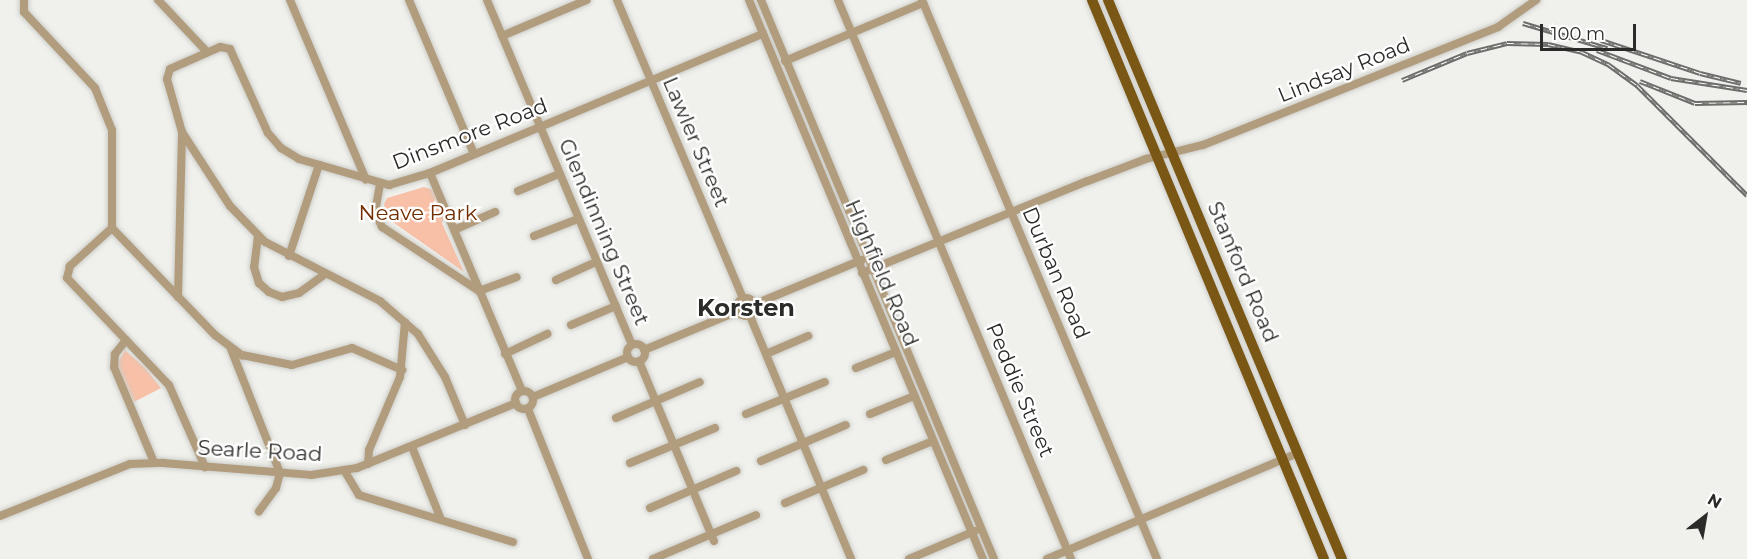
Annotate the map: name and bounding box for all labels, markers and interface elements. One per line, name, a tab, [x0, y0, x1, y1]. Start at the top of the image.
scale bar	[1543, 12, 1639, 50]
text: 100 m	[1551, 23, 1605, 45]
street label: Lindsay Road	[1274, 32, 1414, 108]
street label: Lawler Street	[657, 73, 735, 211]
street label: Dinsmore Road	[389, 93, 551, 175]
street label: Glendinning Street	[553, 135, 655, 329]
street label: Highfield Road	[840, 196, 924, 350]
street label: Stanford Road	[1202, 198, 1284, 346]
park label: Neave Park	[359, 200, 477, 226]
street label: Durban Road	[1017, 203, 1095, 343]
district label: Korsten	[697, 294, 795, 322]
street label: Peddie Street	[980, 319, 1060, 461]
street label: Searle Road	[197, 435, 323, 467]
north arrow	[1675, 487, 1735, 547]
text: N	[1704, 490, 1725, 513]

